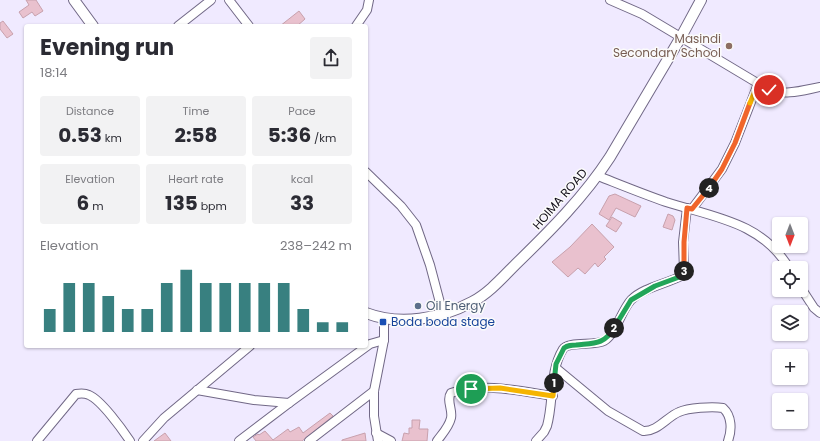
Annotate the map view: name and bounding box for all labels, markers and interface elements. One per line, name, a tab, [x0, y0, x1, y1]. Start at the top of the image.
place label: Masindi Secondary School	[613, 30, 721, 61]
text: Evening run	[40, 32, 174, 63]
button: share	[310, 37, 352, 79]
marker: Masindi Secondary School	[724, 41, 734, 51]
text: 18:14	[40, 63, 67, 82]
pin	[752, 73, 786, 107]
icon: check	[758, 79, 780, 101]
text: Distance	[66, 103, 114, 119]
text: Time	[183, 103, 209, 119]
text: Pace	[288, 103, 316, 119]
text: 0.53	[58, 121, 102, 149]
text: 2:58	[174, 121, 218, 149]
text: 5:36	[268, 121, 311, 149]
text: km	[102, 130, 122, 146]
text: /km	[311, 130, 336, 146]
street label: HOIMA ROAD	[528, 165, 591, 233]
text: Elevation	[65, 171, 115, 187]
text: Heart rate	[168, 171, 224, 187]
text: kcal	[291, 171, 313, 187]
pin: 4	[699, 178, 719, 198]
text: 4	[705, 180, 713, 196]
text: 6	[76, 189, 89, 217]
text: 135	[165, 189, 198, 217]
text: 33	[290, 189, 314, 217]
text: m	[89, 198, 104, 214]
text: bpm	[198, 198, 227, 214]
north arrow	[772, 217, 808, 253]
map controls	[772, 217, 808, 429]
text: Elevation	[40, 236, 99, 255]
text: 238–242 m	[280, 236, 352, 255]
pin: 3	[674, 261, 694, 281]
button: locate	[772, 261, 808, 297]
text: 3	[681, 263, 687, 279]
place label: Oil Energy	[426, 297, 485, 314]
marker: Oil Energy	[413, 301, 423, 311]
button: layers	[772, 305, 808, 341]
place label: Boda boda stage	[391, 313, 495, 330]
marker: Boda boda stage	[378, 317, 388, 327]
pin: 2	[604, 318, 624, 338]
text: 2	[611, 320, 617, 336]
button: +	[772, 349, 808, 385]
pin	[454, 372, 488, 406]
pin: 1	[544, 373, 564, 393]
text: 1	[552, 375, 556, 391]
icon: arrive	[460, 378, 482, 400]
button: −	[772, 393, 808, 429]

